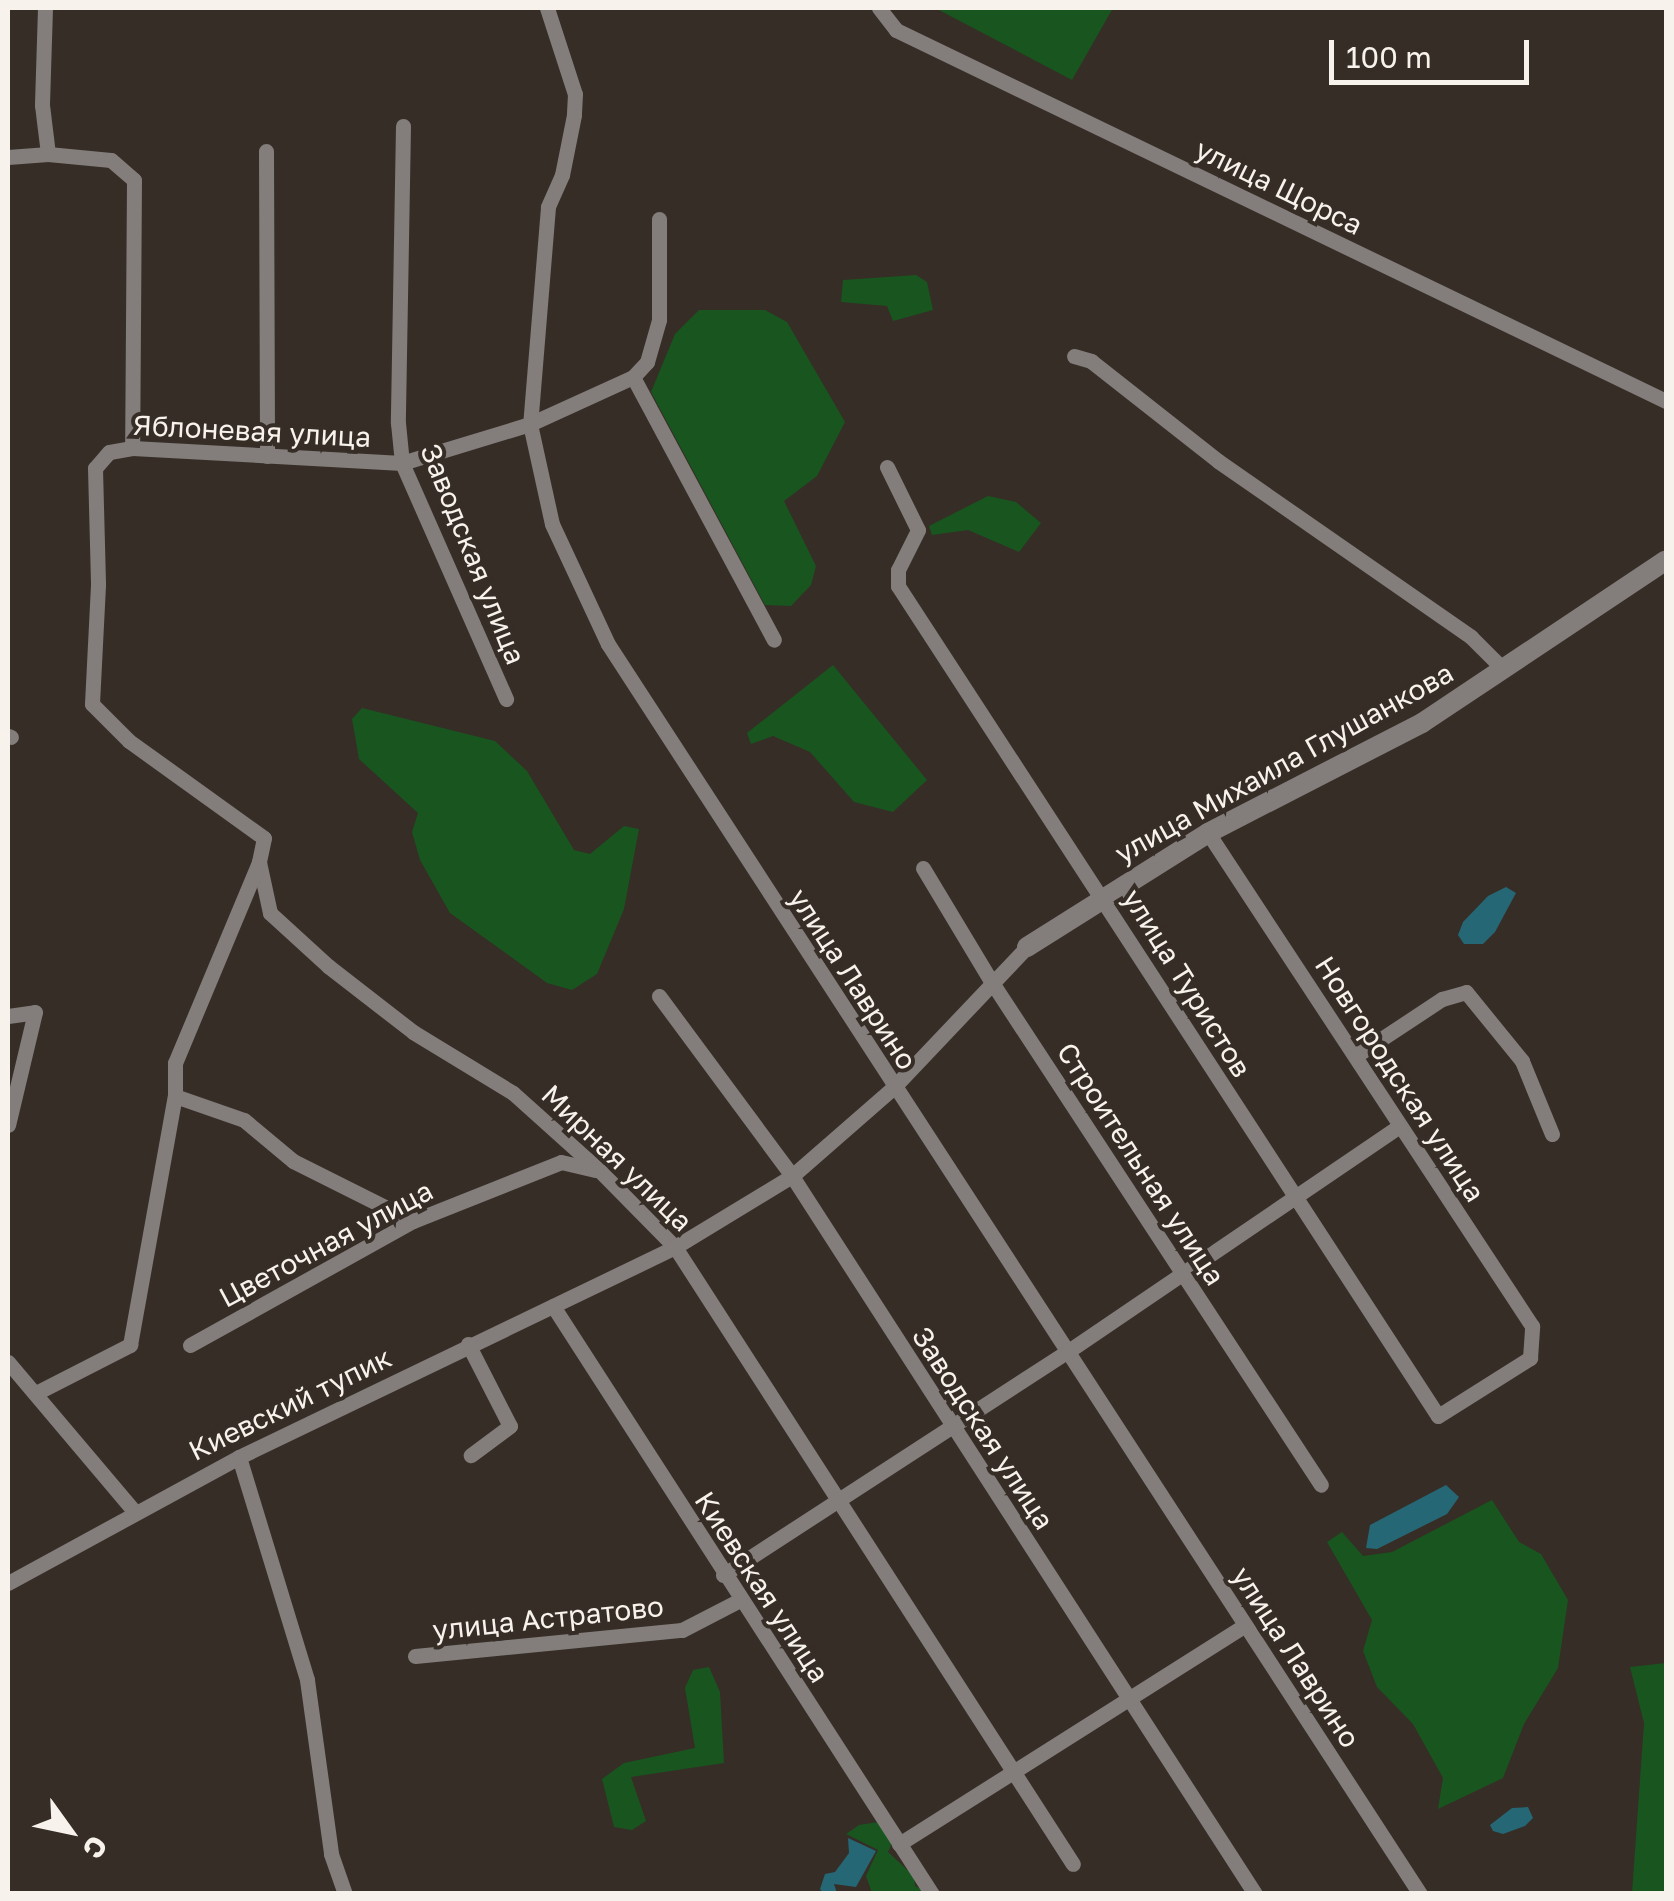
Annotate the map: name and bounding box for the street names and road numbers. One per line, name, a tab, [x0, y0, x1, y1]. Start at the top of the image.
street label: улица Щорса	[1190, 132, 1368, 242]
street label: Яблоневая улица	[132, 408, 372, 454]
street label: Заводская улица	[413, 439, 533, 669]
street label: улица Михаила Глушанкова	[1109, 656, 1459, 870]
street label: улица Лаврино	[782, 882, 924, 1076]
street label: улица Туристов	[1116, 883, 1258, 1083]
street label: Новгородская улица	[1308, 950, 1492, 1208]
street label: Строительная улица	[1050, 1036, 1232, 1292]
street label: Мирная улица	[535, 1078, 699, 1238]
street label: Цветочная улица	[214, 1174, 438, 1314]
street label: Заводская улица	[905, 1320, 1061, 1536]
street label: Киевский тупик	[183, 1340, 397, 1468]
street label: Киевская улица	[688, 1485, 836, 1689]
street label: улица Лаврино	[1225, 1560, 1367, 1754]
street label: улица Астратово	[431, 1589, 665, 1647]

